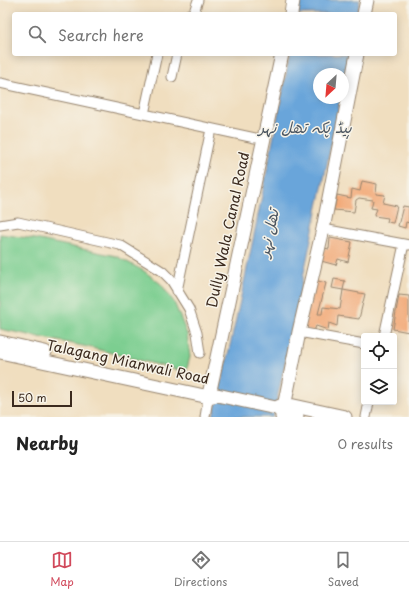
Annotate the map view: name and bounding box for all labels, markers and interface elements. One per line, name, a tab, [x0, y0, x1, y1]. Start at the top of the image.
search box	[12, 12, 397, 56]
icon: search	[26, 23, 48, 45]
text: Search here	[58, 23, 144, 46]
north arrow	[313, 68, 349, 104]
water label: ہیڈ پکہ تھل نہر	[256, 115, 352, 140]
street label: Dully Wala Canal Road	[201, 150, 254, 310]
water label: تھل نہر	[251, 204, 284, 261]
map controls	[361, 333, 397, 405]
button: locate	[361, 333, 397, 369]
street label: Talagang Mianwali Road	[45, 334, 211, 389]
button: layers	[361, 369, 397, 405]
scale bar	[12, 389, 72, 408]
text: 50 m	[18, 389, 47, 406]
text: Nearby	[16, 430, 78, 456]
text: 0 results	[338, 434, 393, 453]
tab: Map	[50, 549, 74, 590]
tab: Directions	[174, 549, 227, 590]
tab: Saved	[328, 549, 359, 590]

